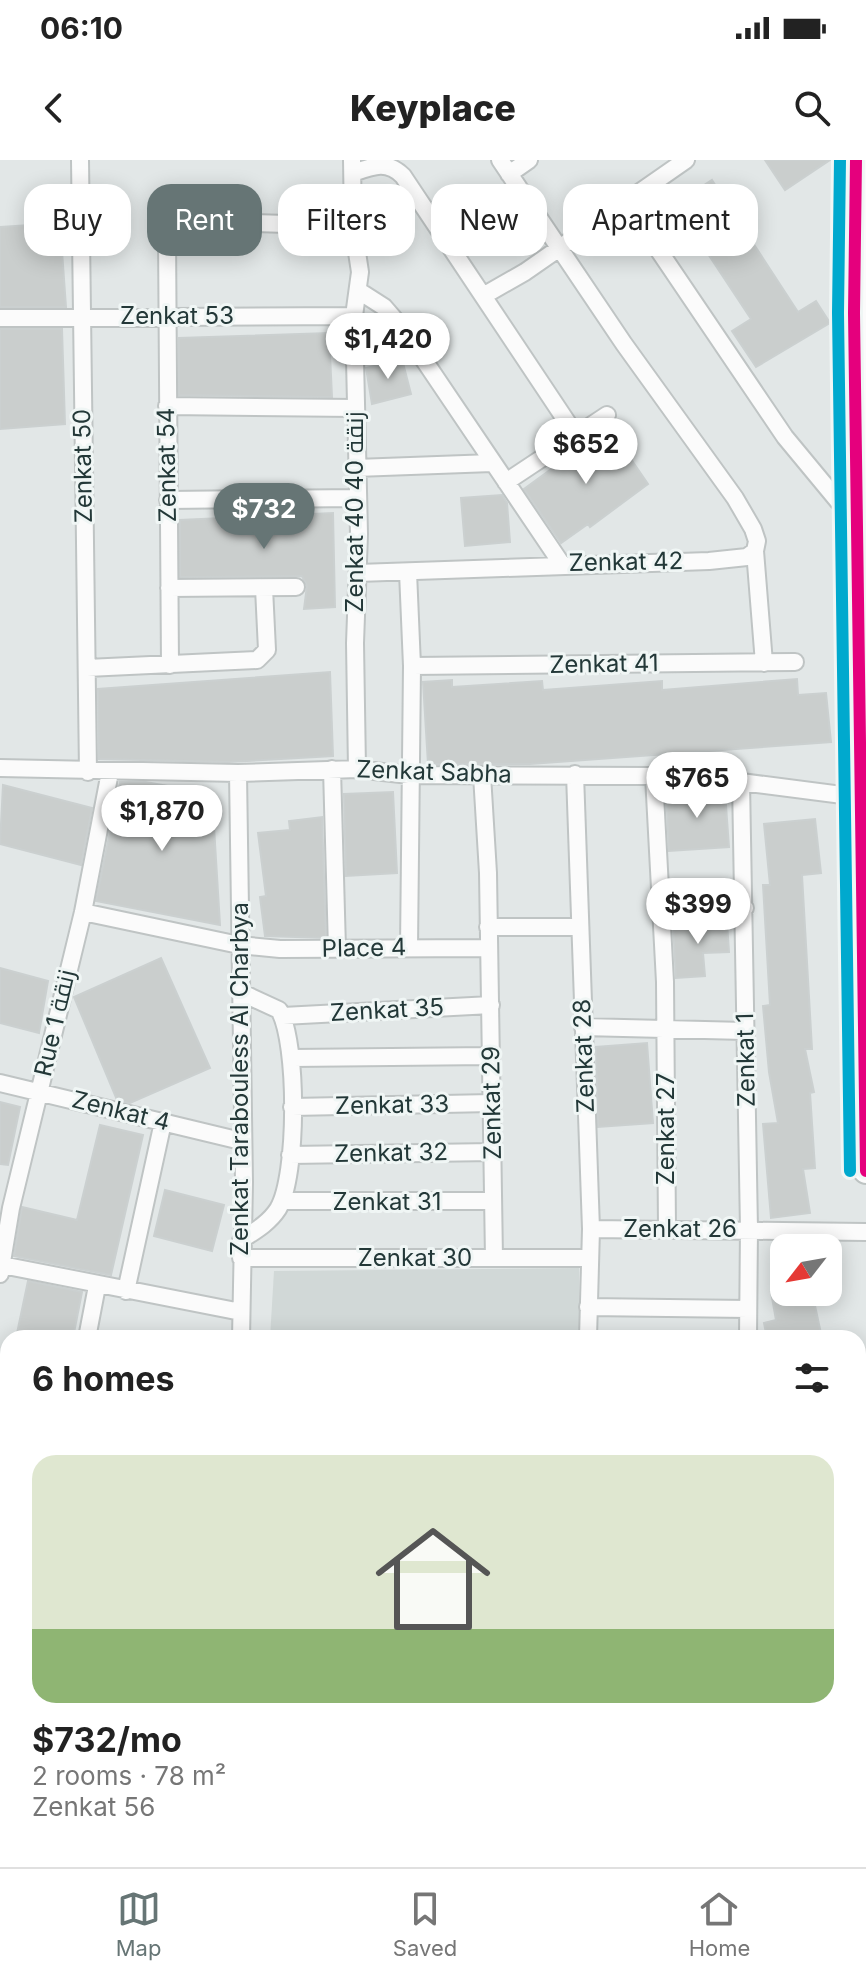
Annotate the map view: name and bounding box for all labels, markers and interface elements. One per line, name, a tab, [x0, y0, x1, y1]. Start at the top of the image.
text: 06:10	[40, 10, 123, 46]
icon: back	[32, 86, 76, 130]
text: Keyplace	[350, 86, 516, 130]
icon: search	[790, 86, 834, 130]
chip: Buy	[24, 184, 131, 256]
chip: Rent	[147, 184, 262, 256]
chip: Filters	[278, 184, 415, 256]
chip: New	[431, 184, 547, 256]
chip: Apartment	[563, 184, 758, 256]
street label: Zenkat 53	[120, 301, 234, 330]
pin: $1,420	[323, 313, 453, 381]
text: $1,420	[344, 323, 432, 354]
street label: Zenkat 54	[151, 407, 182, 523]
street label: Zenkat 50	[67, 409, 98, 523]
street label: Zenkat 40 زنقة 40	[340, 411, 369, 613]
pin: $652	[539, 418, 633, 486]
text: $652	[553, 428, 619, 459]
pin: $732	[217, 483, 311, 551]
text: $732	[232, 493, 296, 524]
street label: Zenkat 42	[568, 546, 684, 577]
street label: Zenkat 41	[549, 648, 659, 679]
pin: $765	[650, 752, 744, 820]
street label: Zenkat Sabha	[356, 754, 512, 789]
text: $765	[664, 762, 730, 793]
pin: $1,870	[97, 785, 227, 853]
text: $1,870	[119, 795, 205, 826]
pin: $399	[651, 878, 745, 946]
text: $399	[664, 888, 732, 919]
street label: Zenkat Tarabouless Al Charbya	[225, 902, 254, 1256]
street label: Place 4	[321, 932, 407, 963]
street label: Rue 1 زنقة	[28, 967, 81, 1079]
street label: Zenkat 35	[329, 992, 445, 1027]
street label: Zenkat 28	[567, 999, 600, 1113]
street label: Zenkat 1	[730, 1013, 761, 1107]
street label: Zenkat 29	[476, 1046, 507, 1160]
street label: Zenkat 27	[651, 1073, 680, 1185]
street label: Zenkat 4	[69, 1084, 173, 1137]
street label: Zenkat 33	[335, 1089, 449, 1120]
street label: Zenkat 32	[334, 1137, 448, 1168]
street label: Zenkat 31	[332, 1187, 442, 1216]
street label: Zenkat 26	[623, 1214, 737, 1243]
north arrow	[770, 1234, 842, 1306]
map controls	[770, 1234, 842, 1306]
street label: Zenkat 30	[358, 1243, 472, 1272]
icon: filters	[790, 1356, 834, 1400]
text: 6 homes	[32, 1358, 174, 1399]
icon: home	[361, 1507, 505, 1651]
text: $732/mo	[32, 1719, 182, 1760]
text: 2 rooms · 78 m²	[32, 1760, 226, 1791]
text: Zenkat 56	[32, 1791, 156, 1822]
tab: Map	[116, 1887, 161, 1961]
tab: Saved	[393, 1887, 457, 1961]
tab: Home	[689, 1887, 750, 1961]

